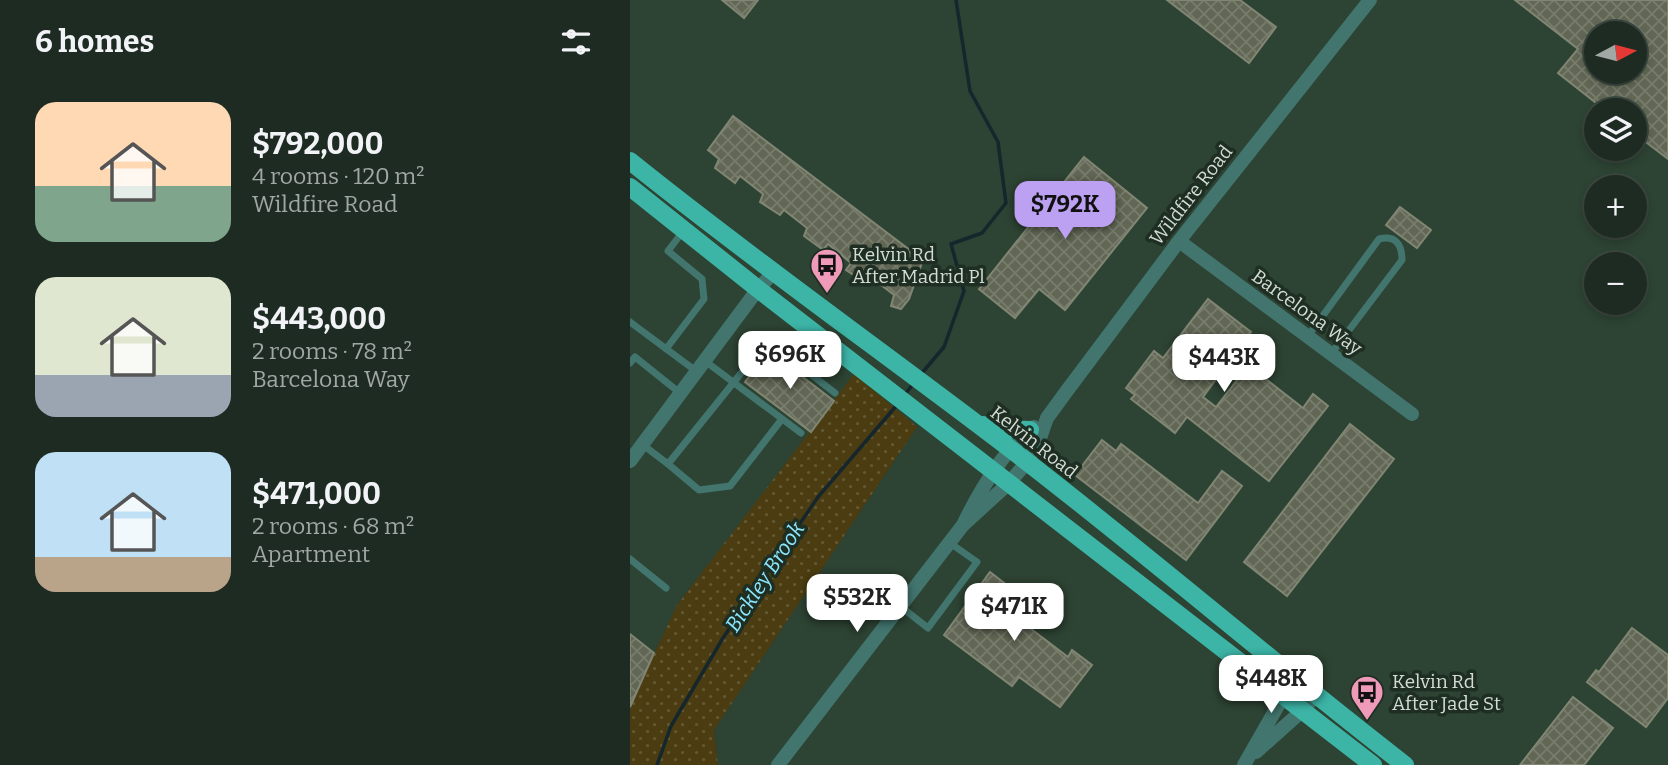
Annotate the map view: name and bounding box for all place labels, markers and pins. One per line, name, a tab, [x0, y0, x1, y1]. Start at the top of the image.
pin: $792K	[1016, 182, 1114, 241]
place label: Kelvin Rd After Madrid Pl	[852, 243, 985, 288]
bus stop icon: Kelvin Rd After Madrid Pl	[808, 246, 846, 295]
pin: $696K	[741, 332, 839, 391]
pin: $443K	[1175, 334, 1273, 394]
pin: $532K	[808, 574, 906, 634]
pin: $471K	[965, 584, 1063, 643]
pin: $448K	[1222, 656, 1320, 715]
place label: Kelvin Rd After Jade St	[1392, 670, 1501, 715]
bus stop icon: Kelvin Rd After Jade St	[1348, 673, 1386, 722]

